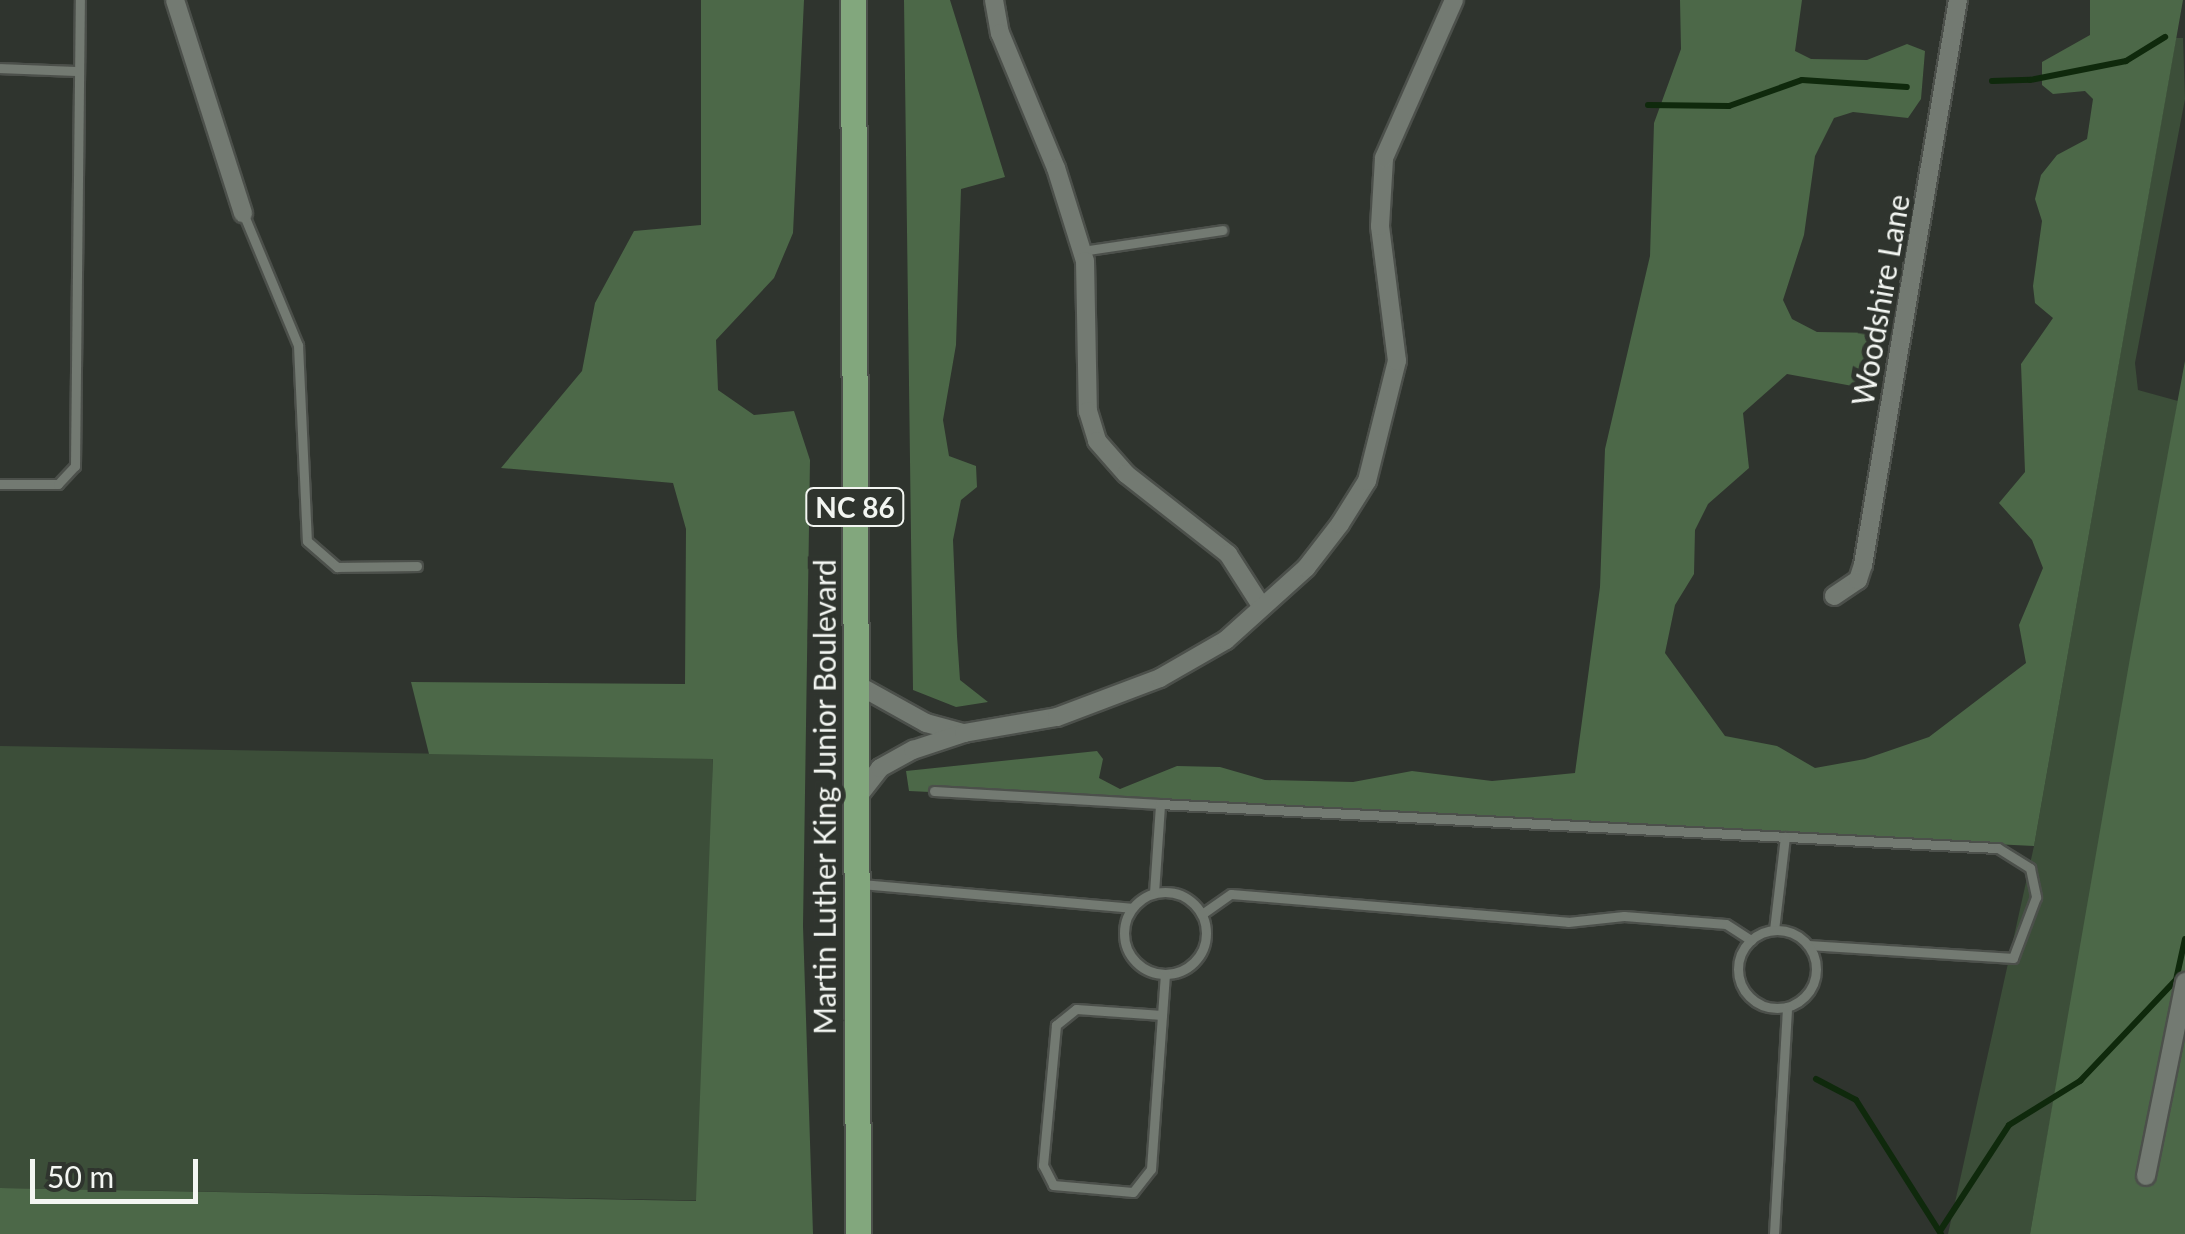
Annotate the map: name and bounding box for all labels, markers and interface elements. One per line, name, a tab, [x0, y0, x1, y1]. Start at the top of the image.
street label: Woodshire Lane	[1844, 192, 1916, 408]
road number: NC 86	[805, 484, 905, 530]
street label: Martin Luther King Junior Boulevard	[806, 558, 842, 1036]
scale bar	[35, 1139, 202, 1201]
text: 50 m	[47, 1158, 114, 1194]

